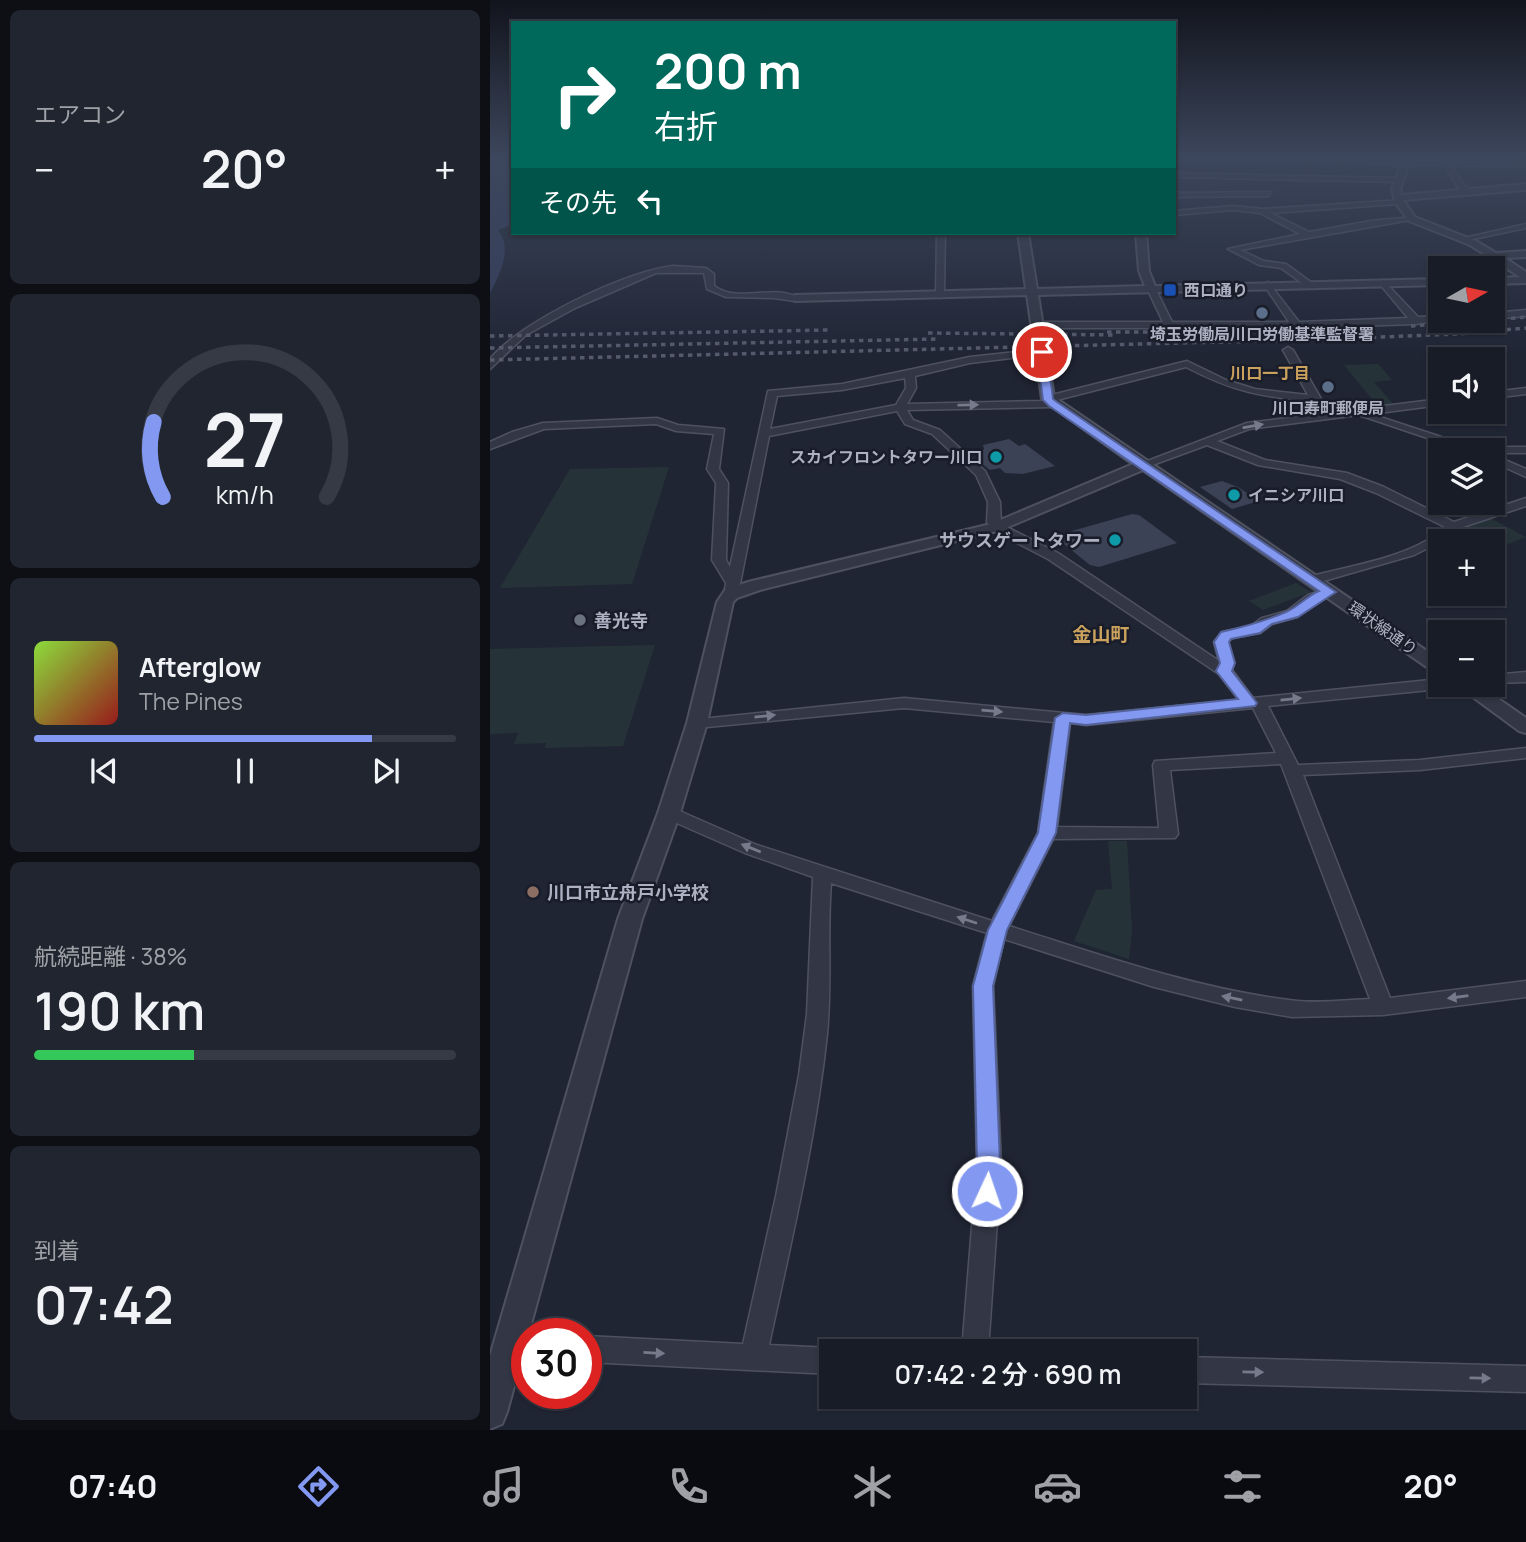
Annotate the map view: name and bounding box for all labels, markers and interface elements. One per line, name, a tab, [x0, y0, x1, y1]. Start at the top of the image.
text: 200 m	[654, 37, 802, 104]
icon: right	[539, 49, 630, 140]
text: エアコン	[34, 98, 126, 130]
text: 右折	[654, 104, 718, 148]
text: 20°	[201, 133, 288, 204]
text: −	[34, 143, 55, 195]
text: +	[434, 143, 456, 195]
icon: left	[631, 182, 669, 220]
text: その先	[539, 184, 617, 220]
north arrow	[1428, 256, 1505, 332]
map controls	[1428, 256, 1505, 697]
place label: 西口通り	[1184, 279, 1248, 301]
marker: 西口通り	[1162, 282, 1178, 298]
marker: 埼玉労働局川口労働基準監督署	[1254, 305, 1270, 321]
pin	[1012, 322, 1072, 382]
place label: 埼玉労働局川口労働基準監督署	[1150, 323, 1374, 345]
icon: arrive	[1023, 333, 1061, 371]
button: sound	[1428, 347, 1505, 424]
district label: 川口一丁目	[1230, 362, 1310, 384]
marker: 川口寿町郵便局	[1320, 379, 1336, 395]
text: 27	[204, 389, 286, 489]
place label: 川口寿町郵便局	[1272, 397, 1384, 419]
one-way arrow	[957, 400, 979, 411]
one-way arrow	[1242, 420, 1264, 431]
button: layers	[1428, 438, 1505, 515]
place label: スカイフロントタワー川口	[790, 446, 982, 468]
marker: スカイフロントタワー川口	[988, 449, 1004, 465]
text: km/h	[216, 477, 274, 512]
place label: イニシア川口	[1248, 484, 1344, 506]
marker: イニシア川口	[1226, 487, 1242, 503]
place label: サウスゲートタワー	[939, 528, 1101, 552]
button: +	[1428, 529, 1505, 606]
marker: サウスゲートタワー	[1107, 532, 1123, 548]
street label: 環状線通り	[1344, 596, 1422, 660]
place label: 善光寺	[594, 608, 648, 632]
marker: 善光寺	[572, 612, 588, 628]
button: −	[1428, 620, 1505, 697]
district label: 金山町	[1072, 621, 1130, 647]
text: Afterglow	[139, 649, 261, 685]
text: The Pines	[139, 685, 243, 717]
one-way arrow	[1281, 694, 1303, 705]
one-way arrow	[981, 706, 1003, 717]
one-way arrow	[754, 710, 776, 721]
icon: previous	[85, 752, 123, 790]
icon: pause	[226, 752, 264, 790]
icon: next	[367, 752, 405, 790]
one-way arrow	[741, 843, 762, 854]
place label: 川口市立舟戸小学校	[547, 880, 709, 904]
marker: 川口市立舟戸小学校	[525, 884, 541, 900]
one-way arrow	[957, 915, 978, 925]
text: 航続距離 · 38%	[34, 940, 187, 972]
text: 190 km	[34, 975, 205, 1046]
one-way arrow	[1447, 992, 1469, 1003]
one-way arrow	[1221, 993, 1243, 1004]
position arrow	[950, 1154, 1024, 1228]
text: 到着	[34, 1234, 80, 1266]
text: 07:42	[34, 1269, 174, 1340]
speed limit sign: 30	[511, 1318, 602, 1409]
one-way arrow	[644, 1347, 666, 1358]
text: 07:42 · 2 分 · 690 m	[895, 1356, 1121, 1392]
one-way arrow	[1242, 1366, 1264, 1378]
one-way arrow	[1470, 1372, 1492, 1383]
icon: directions	[294, 1462, 343, 1511]
icon: music	[479, 1462, 528, 1511]
icon: phone	[664, 1462, 713, 1511]
icon: climate	[848, 1462, 897, 1511]
icon: car	[1033, 1462, 1082, 1511]
icon: filters	[1218, 1462, 1267, 1511]
text: 07:40	[68, 1464, 158, 1508]
text: 20°	[1403, 1464, 1458, 1508]

